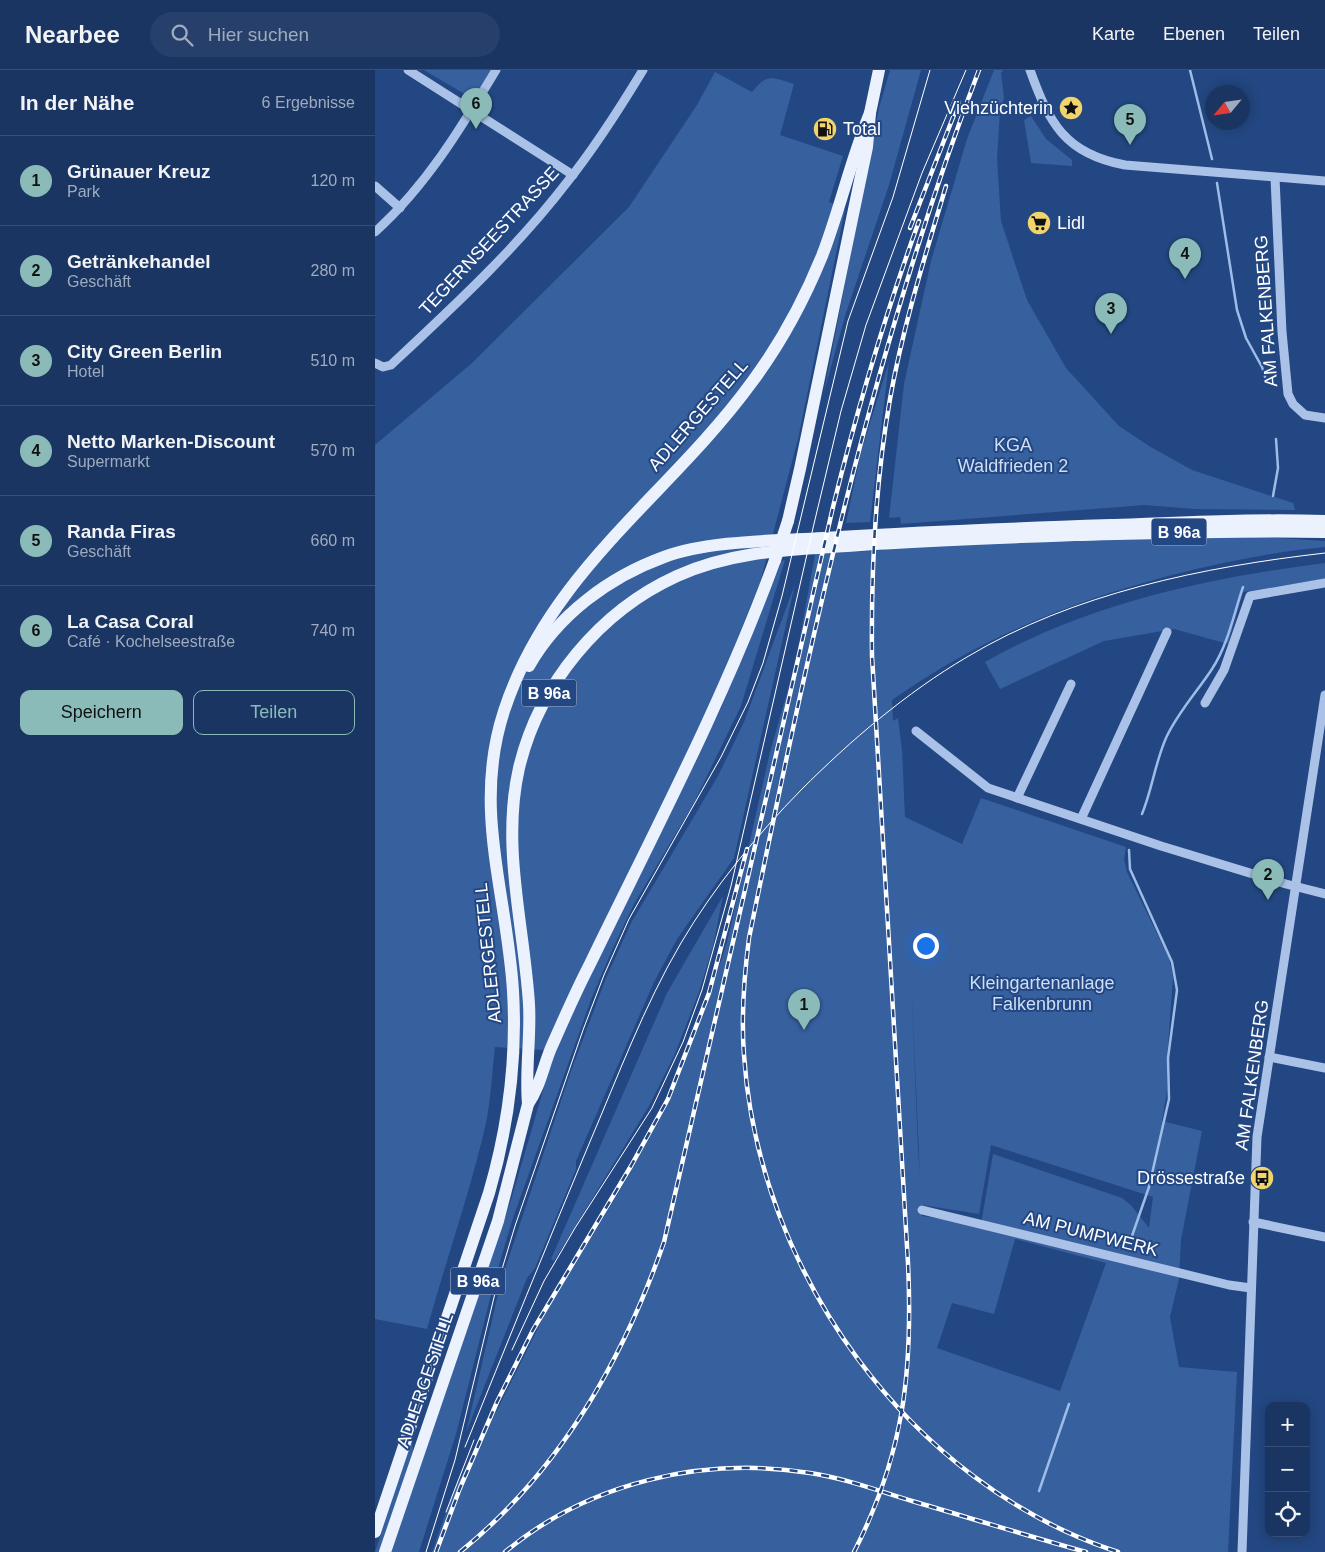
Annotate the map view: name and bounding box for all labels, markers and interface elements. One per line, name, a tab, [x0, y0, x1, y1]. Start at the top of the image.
search box	[150, 12, 500, 57]
text: Nearbee	[25, 21, 120, 48]
icon: search	[168, 21, 196, 49]
text: Hier suchen	[208, 24, 309, 45]
text: Karte	[1092, 24, 1135, 44]
text: Ebenen	[1163, 24, 1225, 44]
text: Teilen	[1253, 24, 1300, 44]
north arrow	[1205, 85, 1250, 130]
pin: 6	[460, 88, 492, 129]
text: In der Nähe	[20, 91, 134, 114]
text: 6 Ergebnisse	[262, 94, 355, 111]
place icon: Viehzüchterin	[1058, 95, 1084, 121]
place label: Viehzüchterin	[944, 98, 1053, 118]
pin: 5	[1114, 104, 1146, 145]
fuel station icon: Total	[812, 116, 838, 142]
place label: Total	[843, 119, 881, 139]
text: Grünauer Kreuz	[67, 161, 211, 182]
street label: TEGERNSEESTRASSE	[415, 163, 563, 319]
text: 1	[32, 172, 40, 189]
text: 120 m	[311, 172, 355, 189]
text: Park	[67, 183, 100, 200]
supermarket icon: Lidl	[1026, 210, 1052, 236]
place label: Lidl	[1057, 213, 1085, 233]
street label: AM FALKENBERG	[1251, 234, 1281, 388]
pin: 4	[1169, 238, 1201, 279]
text: Getränkehandel	[67, 251, 211, 272]
text: 2	[32, 262, 40, 279]
text: 280 m	[311, 262, 355, 279]
text: Geschäft	[67, 273, 131, 290]
pin: 3	[1095, 293, 1127, 334]
text: City Green Berlin	[67, 341, 222, 362]
text: 3	[32, 352, 40, 369]
text: 510 m	[311, 352, 355, 369]
street label: ADLERGESTELL	[644, 355, 752, 475]
text: Hotel	[67, 363, 104, 380]
text: Netto Marken-Discount	[67, 431, 275, 452]
park label: KGA Waldfrieden 2	[958, 435, 1068, 476]
text: 4	[32, 442, 40, 459]
text: 570 m	[311, 442, 355, 459]
text: Supermarkt	[67, 453, 150, 470]
road number: B 96a	[1151, 518, 1207, 546]
text: Randa Firas	[67, 521, 176, 542]
text: 5	[32, 532, 40, 549]
text: 660 m	[311, 532, 355, 549]
text: Geschäft	[67, 543, 131, 560]
text: La Casa Coral	[67, 611, 194, 632]
text: 6	[32, 622, 40, 639]
text: 740 m	[311, 622, 355, 639]
text: Café · Kochelseestraße	[67, 633, 235, 650]
road number: B 96a	[521, 680, 577, 706]
button: Speichern	[20, 690, 183, 735]
button: Teilen	[193, 690, 355, 735]
pin: 2	[1252, 859, 1284, 900]
street label: ADLERGESTELL	[471, 882, 505, 1024]
your location	[913, 933, 939, 959]
park label: Kleingartenanlage Falkenbrunn	[969, 973, 1115, 1014]
pin: 1	[788, 989, 820, 1030]
street label: AM FALKENBERG	[1232, 998, 1272, 1152]
bus stop icon: Drössestraße	[1249, 1165, 1275, 1191]
place label: Drössestraße	[1137, 1168, 1245, 1188]
street label: AM PUMPWERK	[1022, 1208, 1160, 1260]
road number: B 96a	[451, 1268, 505, 1294]
street label: ADLERGESTELL	[393, 1310, 457, 1450]
map controls	[1265, 1402, 1310, 1537]
button: +	[1265, 1402, 1310, 1447]
button: −	[1265, 1447, 1310, 1492]
button: locate	[1265, 1492, 1310, 1537]

